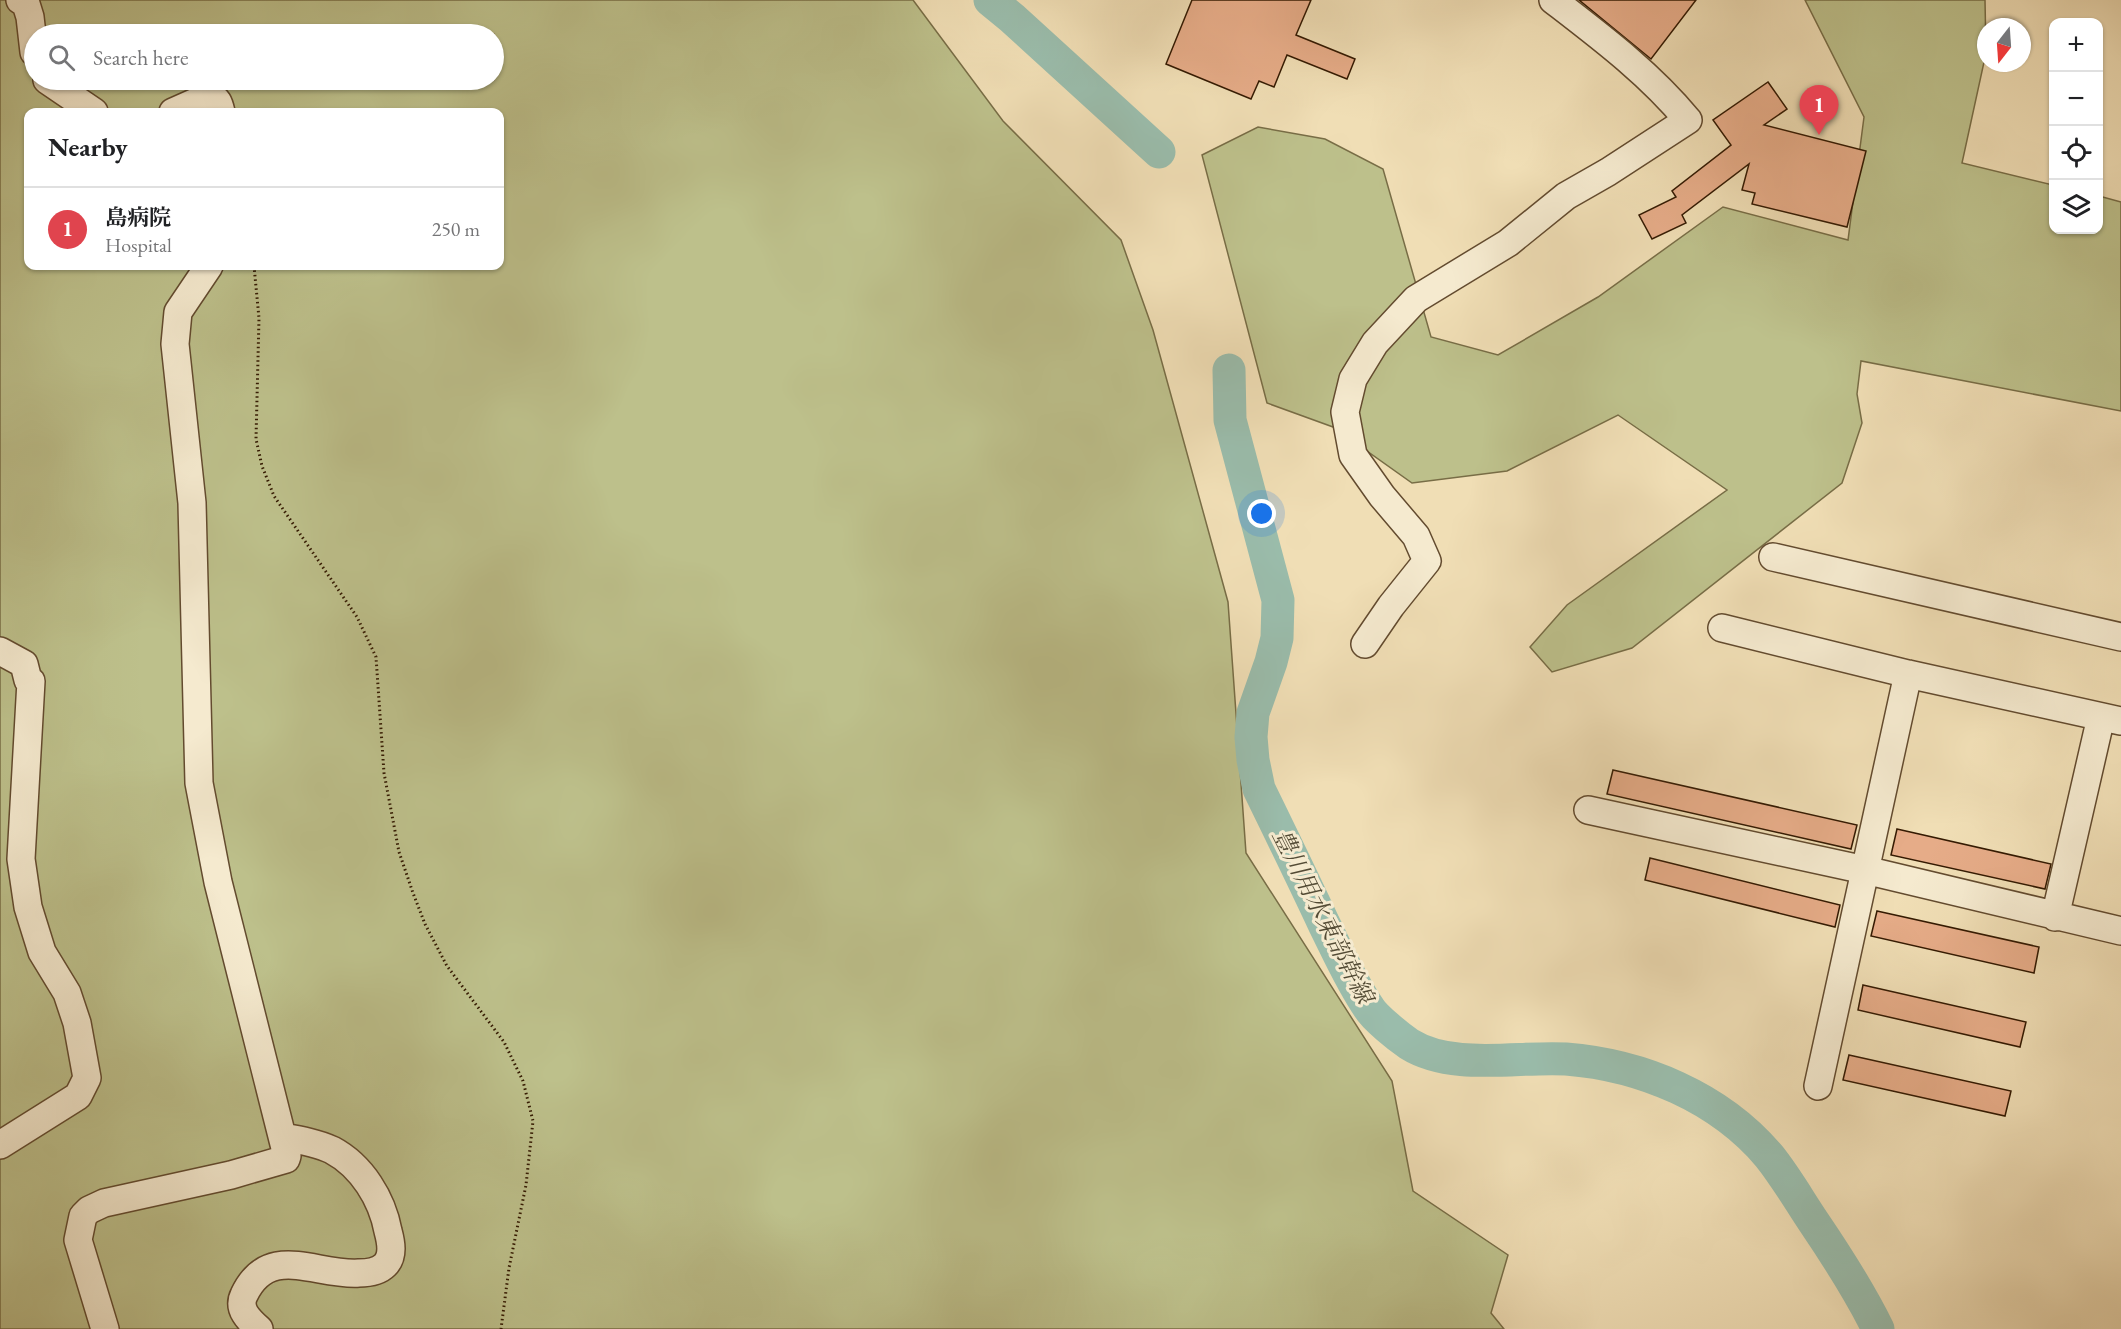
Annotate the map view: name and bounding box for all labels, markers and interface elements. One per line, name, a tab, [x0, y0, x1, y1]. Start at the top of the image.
north arrow	[1977, 18, 2031, 72]
map controls	[2049, 18, 2103, 234]
button: +	[2049, 18, 2103, 72]
search box	[24, 24, 504, 90]
icon: search	[45, 41, 78, 74]
text: Search here	[93, 43, 188, 72]
button: −	[2049, 72, 2103, 126]
pin: 1	[1800, 86, 1838, 135]
button: locate	[2049, 126, 2103, 180]
text: Nearby	[48, 130, 128, 164]
button: layers	[2049, 180, 2103, 234]
text: 島病院	[105, 203, 171, 232]
text: 1	[62, 216, 73, 242]
text: 250 m	[432, 216, 480, 242]
text: Hospital	[105, 232, 172, 258]
your location	[1247, 499, 1276, 528]
water label: 豊川用水東部幹線	[1266, 823, 1382, 1011]

